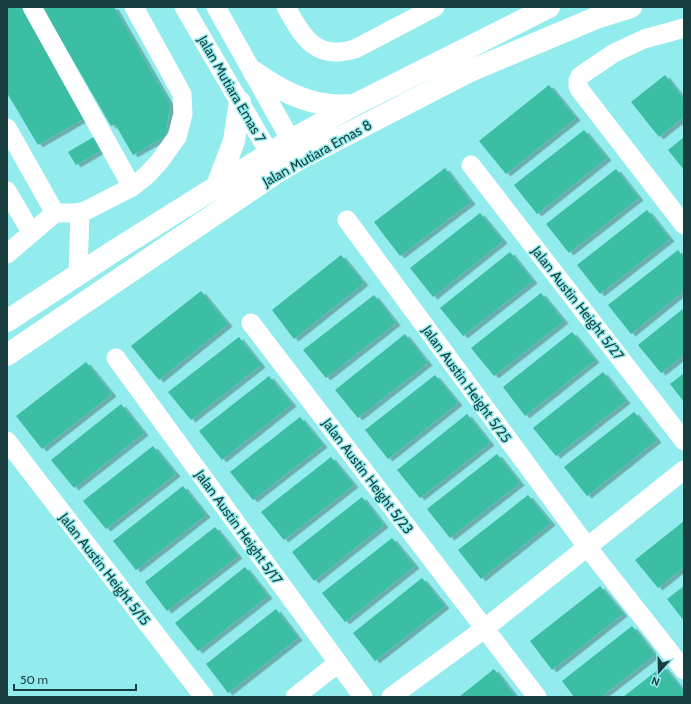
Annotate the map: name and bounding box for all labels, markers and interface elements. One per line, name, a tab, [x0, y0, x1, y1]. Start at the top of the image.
street label: Jalan Mutiara Emas 7	[193, 31, 270, 146]
street label: Jalan Mutiara Emas 8	[258, 115, 375, 191]
street label: Jalan Austin Height 5/27	[527, 242, 628, 364]
street label: Jalan Austin Height 5/25	[418, 321, 516, 446]
street label: Jalan Austin Height 5/23	[318, 414, 417, 538]
street label: Jalan Austin Height 5/17	[191, 465, 287, 588]
street label: Jalan Austin Height 5/15	[55, 508, 155, 629]
north arrow	[639, 652, 679, 692]
scale bar	[14, 666, 136, 692]
text: 50 m	[20, 672, 48, 687]
text: N	[650, 673, 662, 689]

